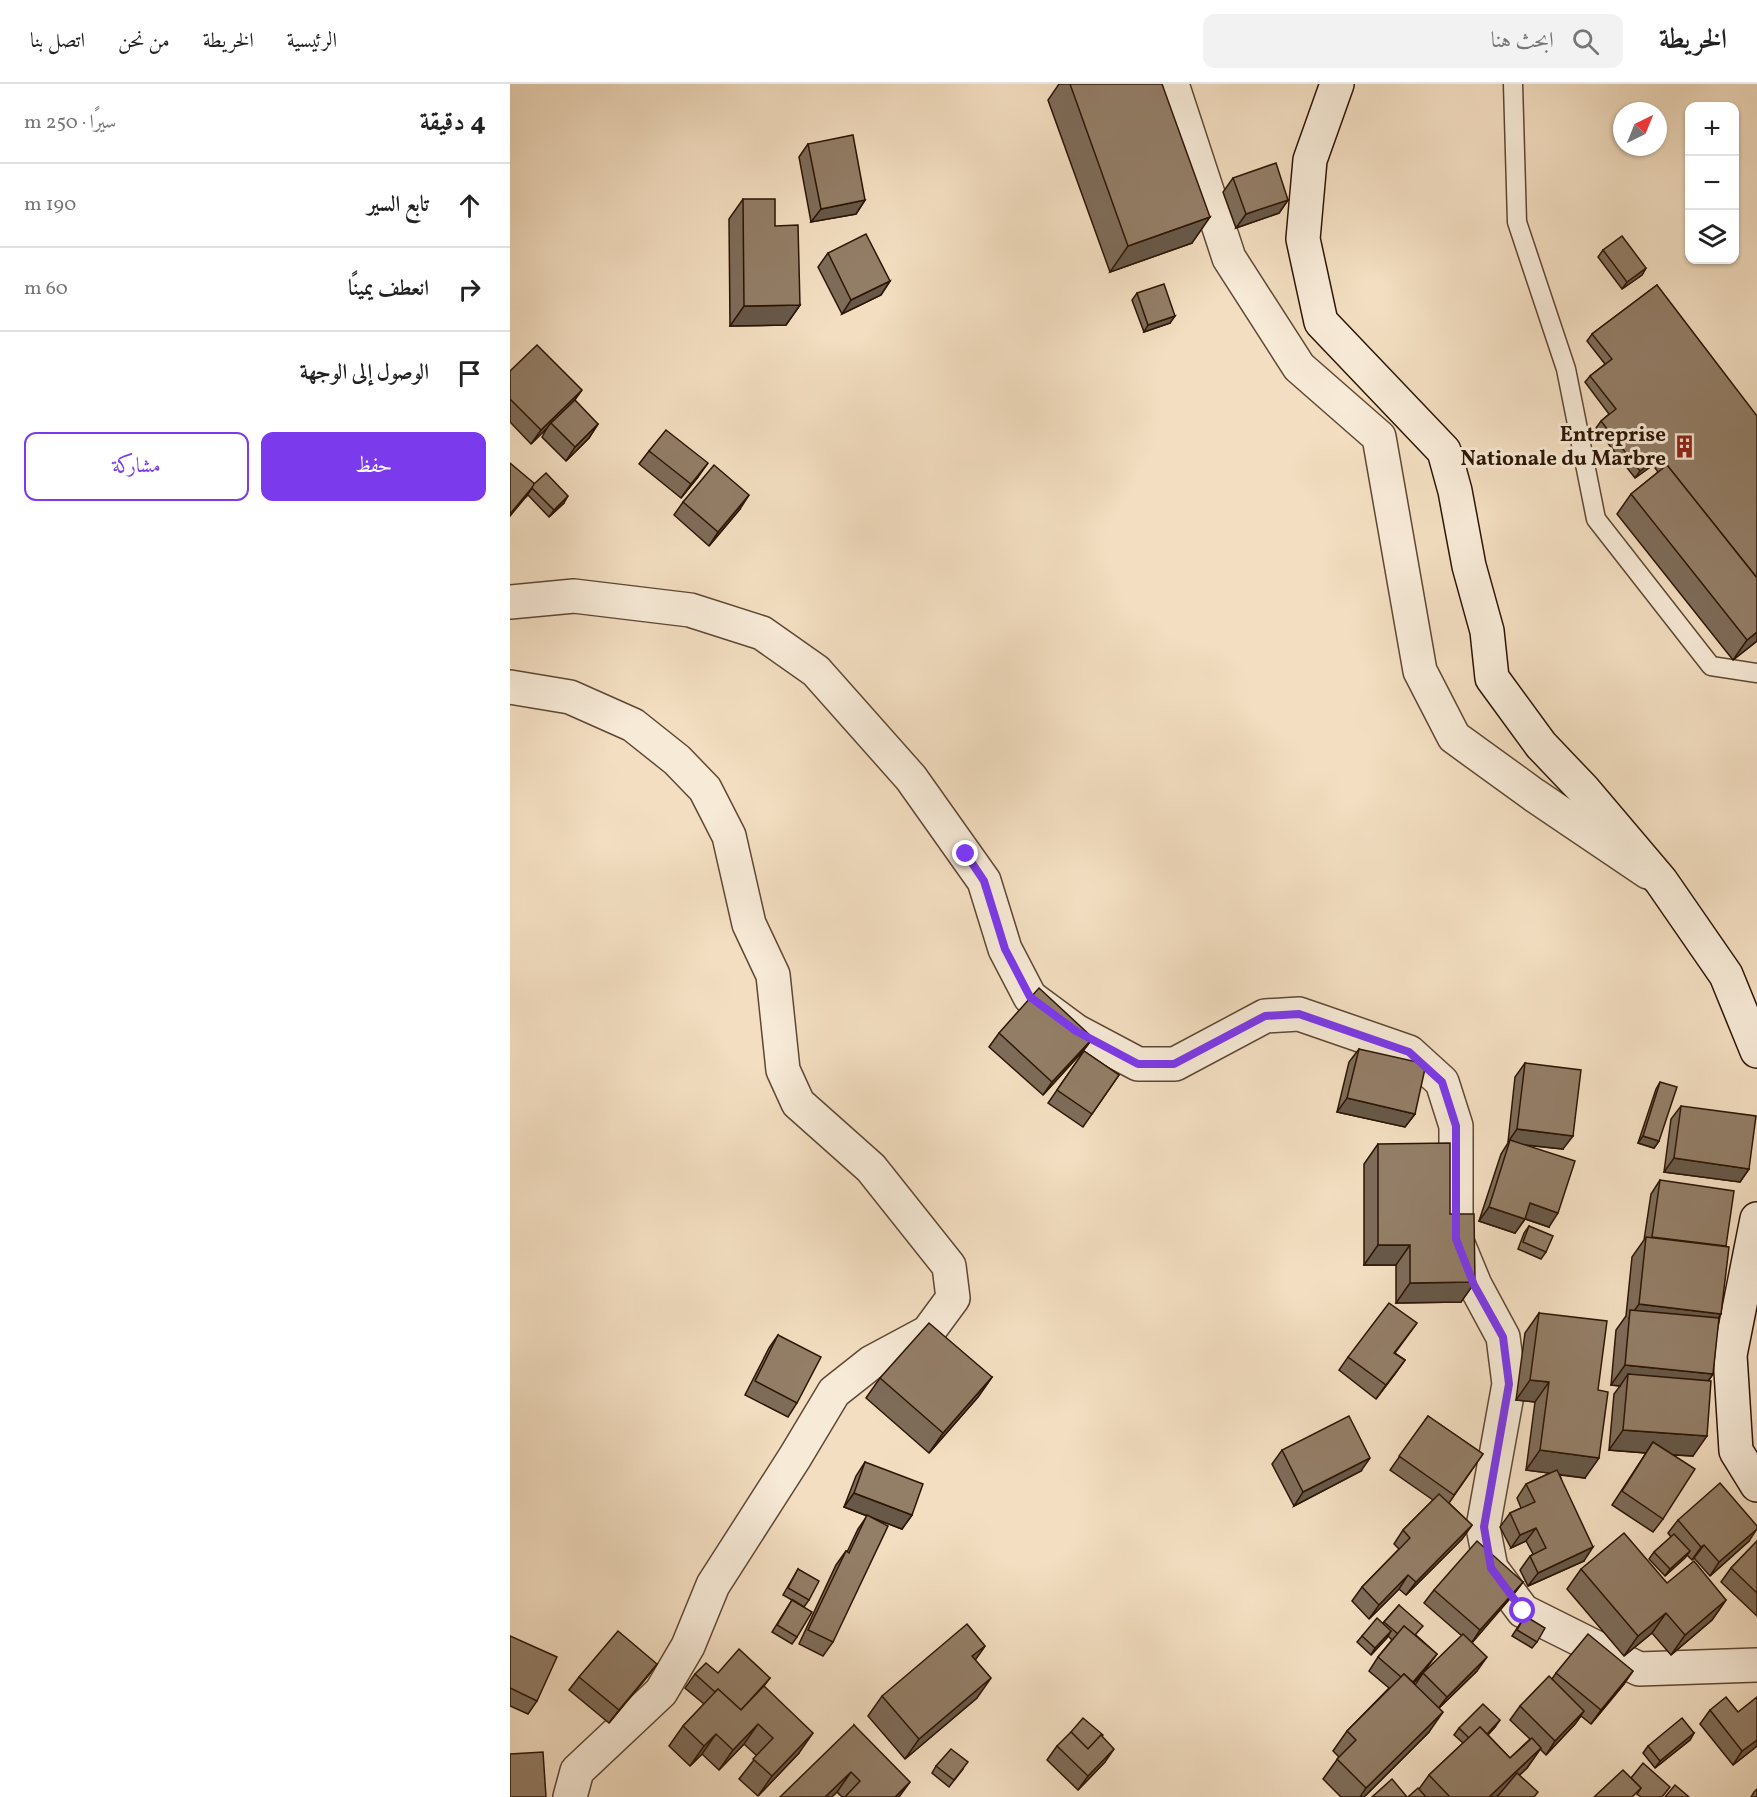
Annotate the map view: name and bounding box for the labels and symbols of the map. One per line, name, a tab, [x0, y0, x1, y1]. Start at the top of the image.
north arrow	[1613, 102, 1667, 156]
place label: Entreprise Nationale du Marbre	[1461, 421, 1666, 474]
building icon: Entreprise Nationale du Marbre	[1671, 434, 1697, 460]
route end	[952, 840, 978, 866]
route start	[1509, 1597, 1535, 1623]

